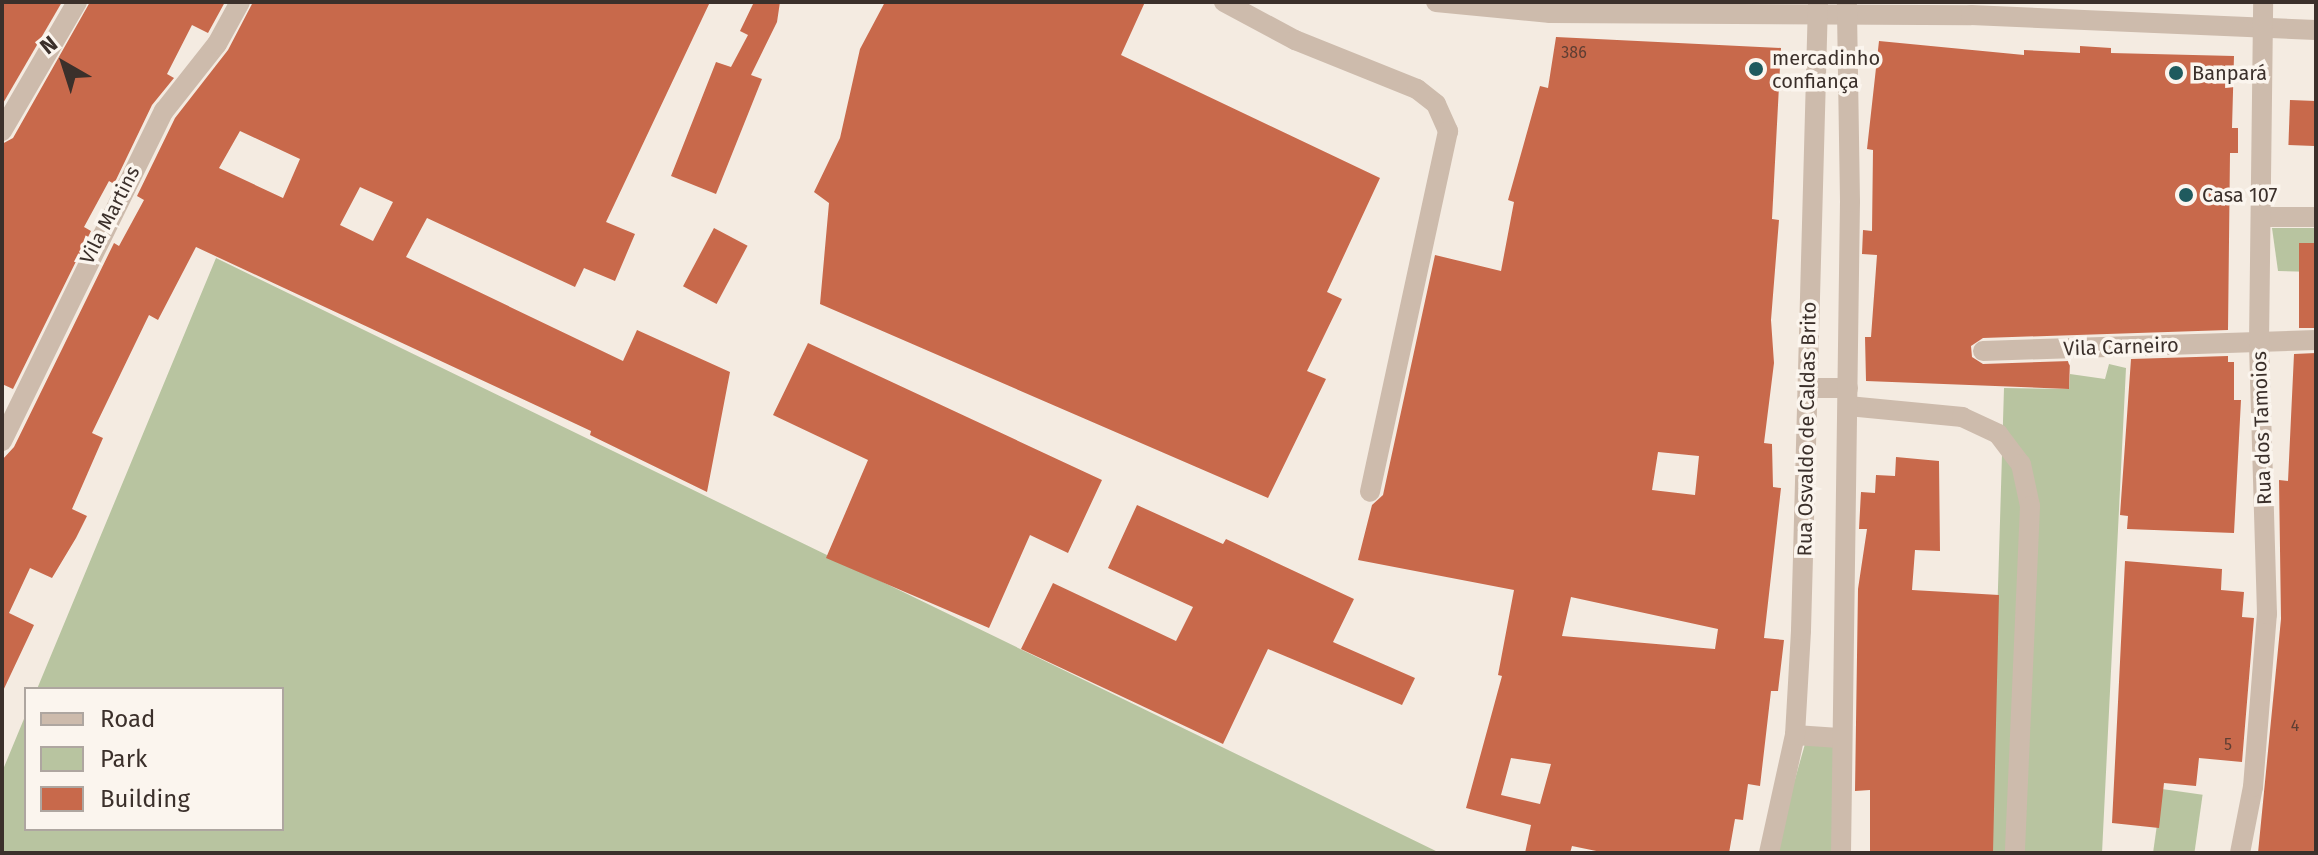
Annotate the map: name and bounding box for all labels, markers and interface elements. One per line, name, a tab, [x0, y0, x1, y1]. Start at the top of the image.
north arrow	[24, 24, 104, 104]
text: N	[34, 30, 63, 60]
house number: 386	[1561, 43, 1587, 63]
place label: mercadinho confiança	[1772, 46, 1880, 93]
marker: mercadinho confiança	[1747, 60, 1765, 78]
place label: Banpará	[2192, 61, 2267, 85]
marker: Banpará	[2167, 64, 2185, 82]
street label: Vila Martins	[75, 162, 145, 268]
place label: Casa 107	[2202, 183, 2277, 207]
marker: Casa 107	[2177, 186, 2195, 204]
street label: Rua Osvaldo de Caldas Brito	[1793, 301, 1821, 557]
street label: Vila Carneiro	[2063, 333, 2179, 361]
street label: Rua dos Tamoios	[2247, 351, 2277, 505]
legend	[24, 687, 284, 831]
text: Road	[100, 705, 155, 733]
house number: 4	[2291, 716, 2299, 736]
house number: 5	[2224, 735, 2232, 755]
text: Park	[100, 745, 147, 773]
text: Building	[100, 785, 190, 813]

